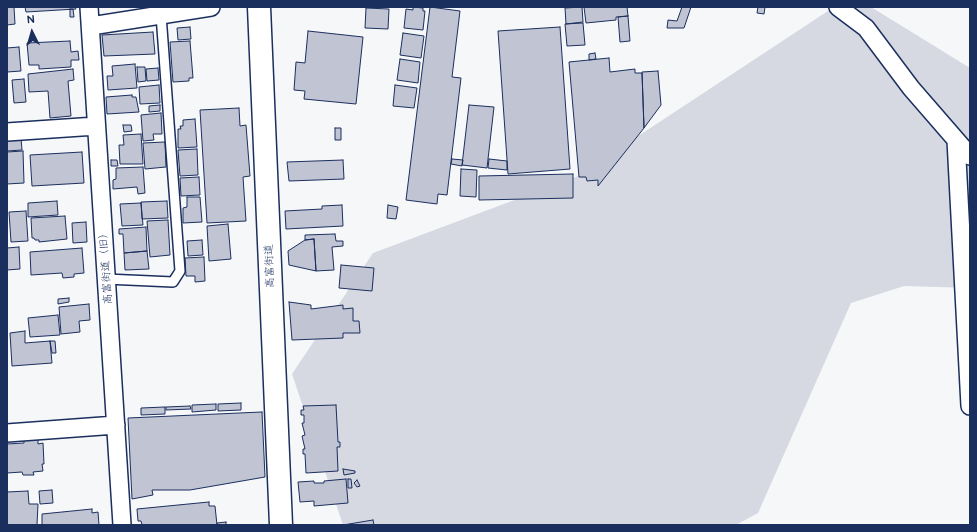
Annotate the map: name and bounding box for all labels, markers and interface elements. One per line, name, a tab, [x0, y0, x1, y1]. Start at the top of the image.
north arrow	[12, 12, 52, 52]
text: N	[26, 13, 36, 26]
street label: 高富街道（旧）	[97, 227, 115, 305]
street label: 高富街道	[263, 244, 277, 288]

